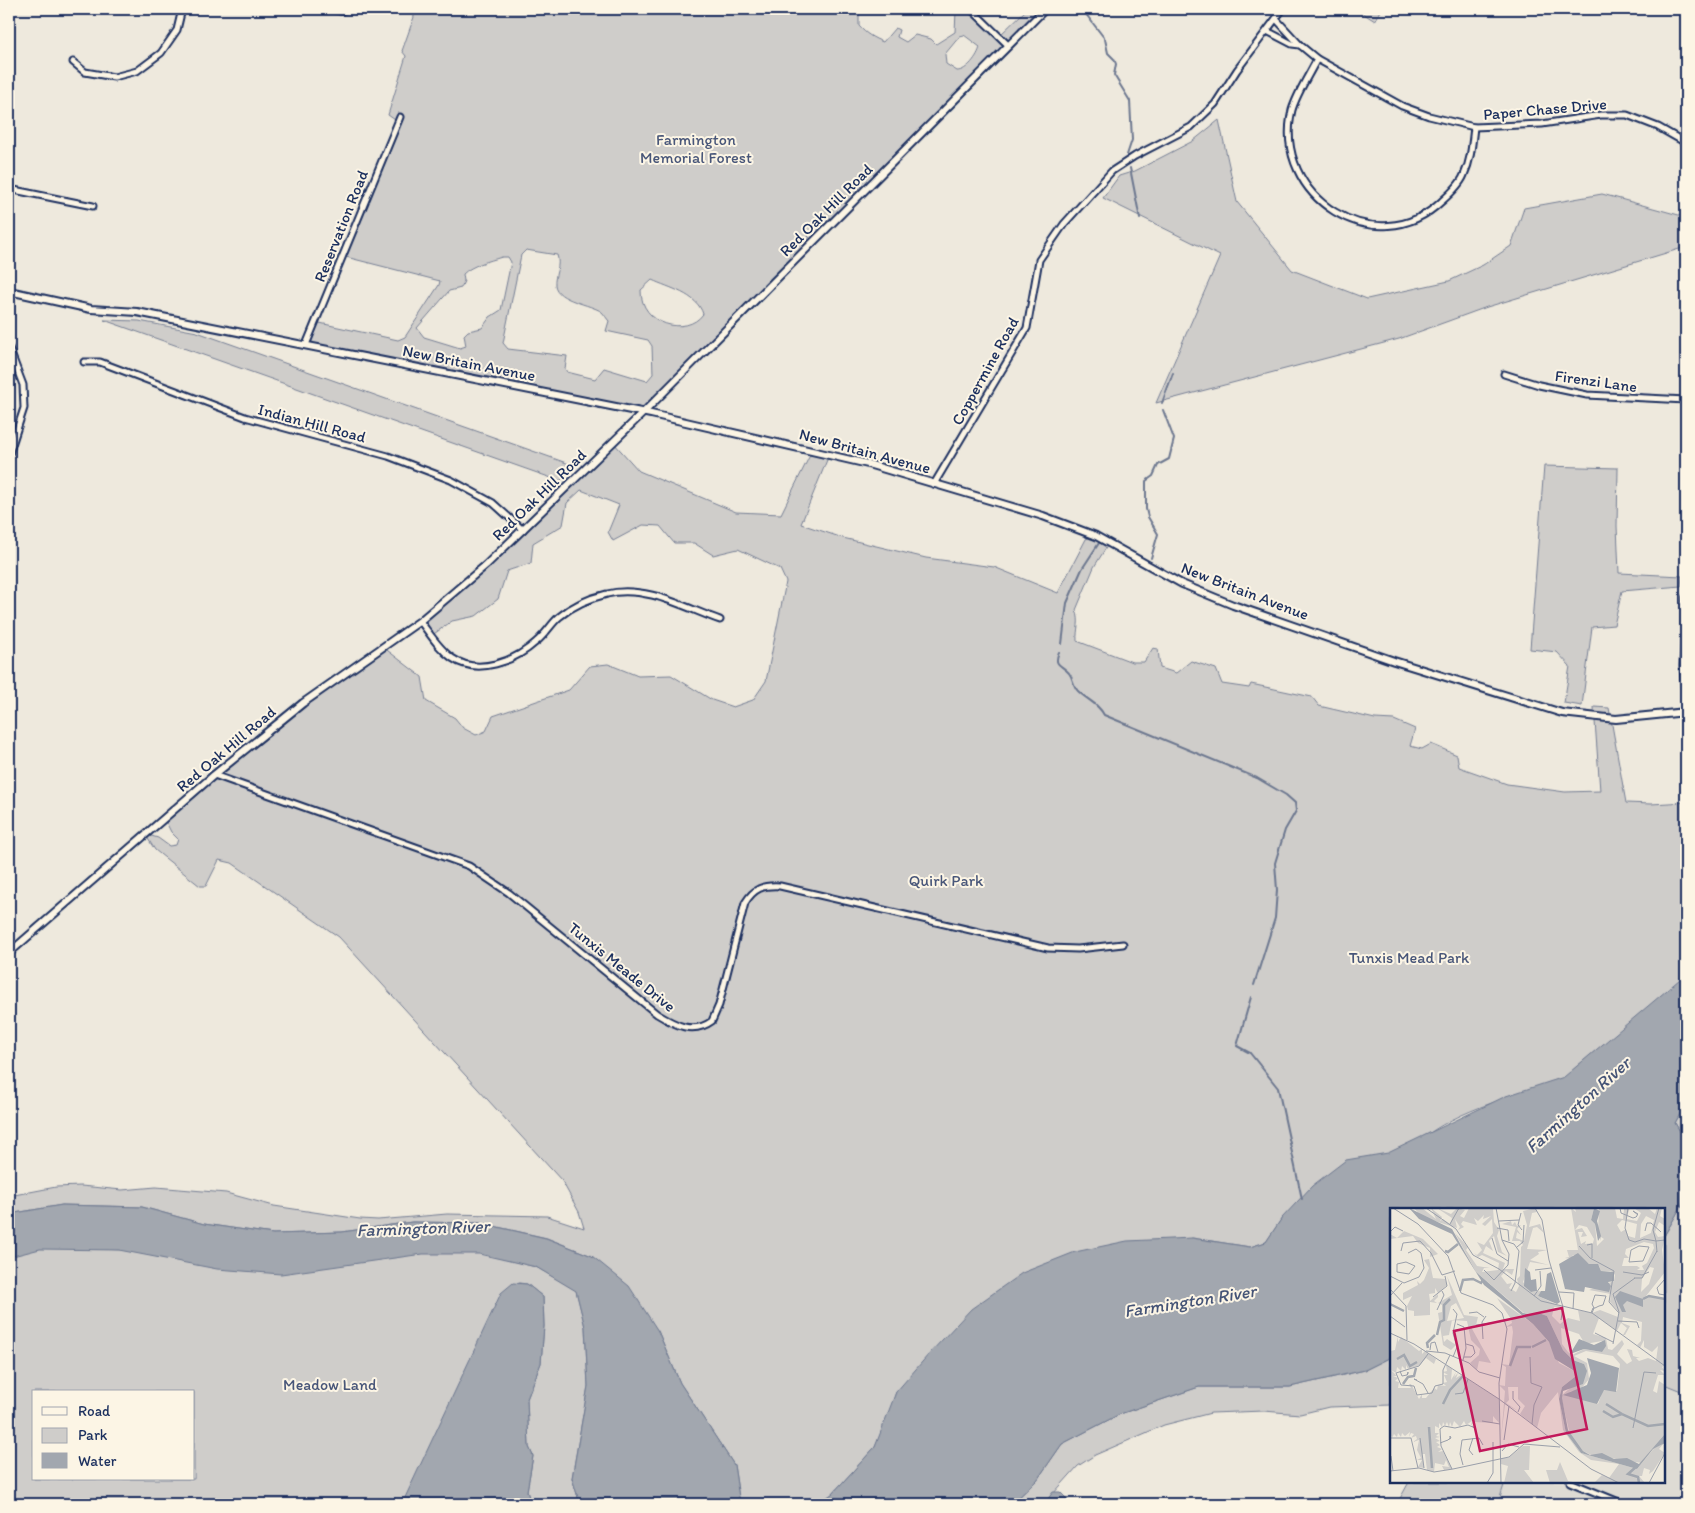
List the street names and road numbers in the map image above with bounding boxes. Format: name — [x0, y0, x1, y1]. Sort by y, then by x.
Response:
street label: Paper Chase Drive — [1482, 94, 1608, 124]
street label: Red Oak Hill Road — [776, 159, 877, 260]
street label: Reservation Road — [310, 167, 372, 285]
street label: Coppermine Road — [947, 313, 1023, 428]
street label: New Britain Avenue — [401, 341, 537, 385]
street label: Firenzi Lane — [1554, 366, 1638, 396]
street label: Indian Hill Road — [256, 399, 368, 447]
street label: New Britain Avenue — [797, 424, 933, 478]
street label: Red Oak Hill Road — [488, 445, 590, 545]
street label: New Britain Avenue — [1179, 558, 1311, 624]
street label: Red Oak Hill Road — [173, 702, 280, 796]
street label: Tunxis Meade Drive — [565, 918, 679, 1016]

